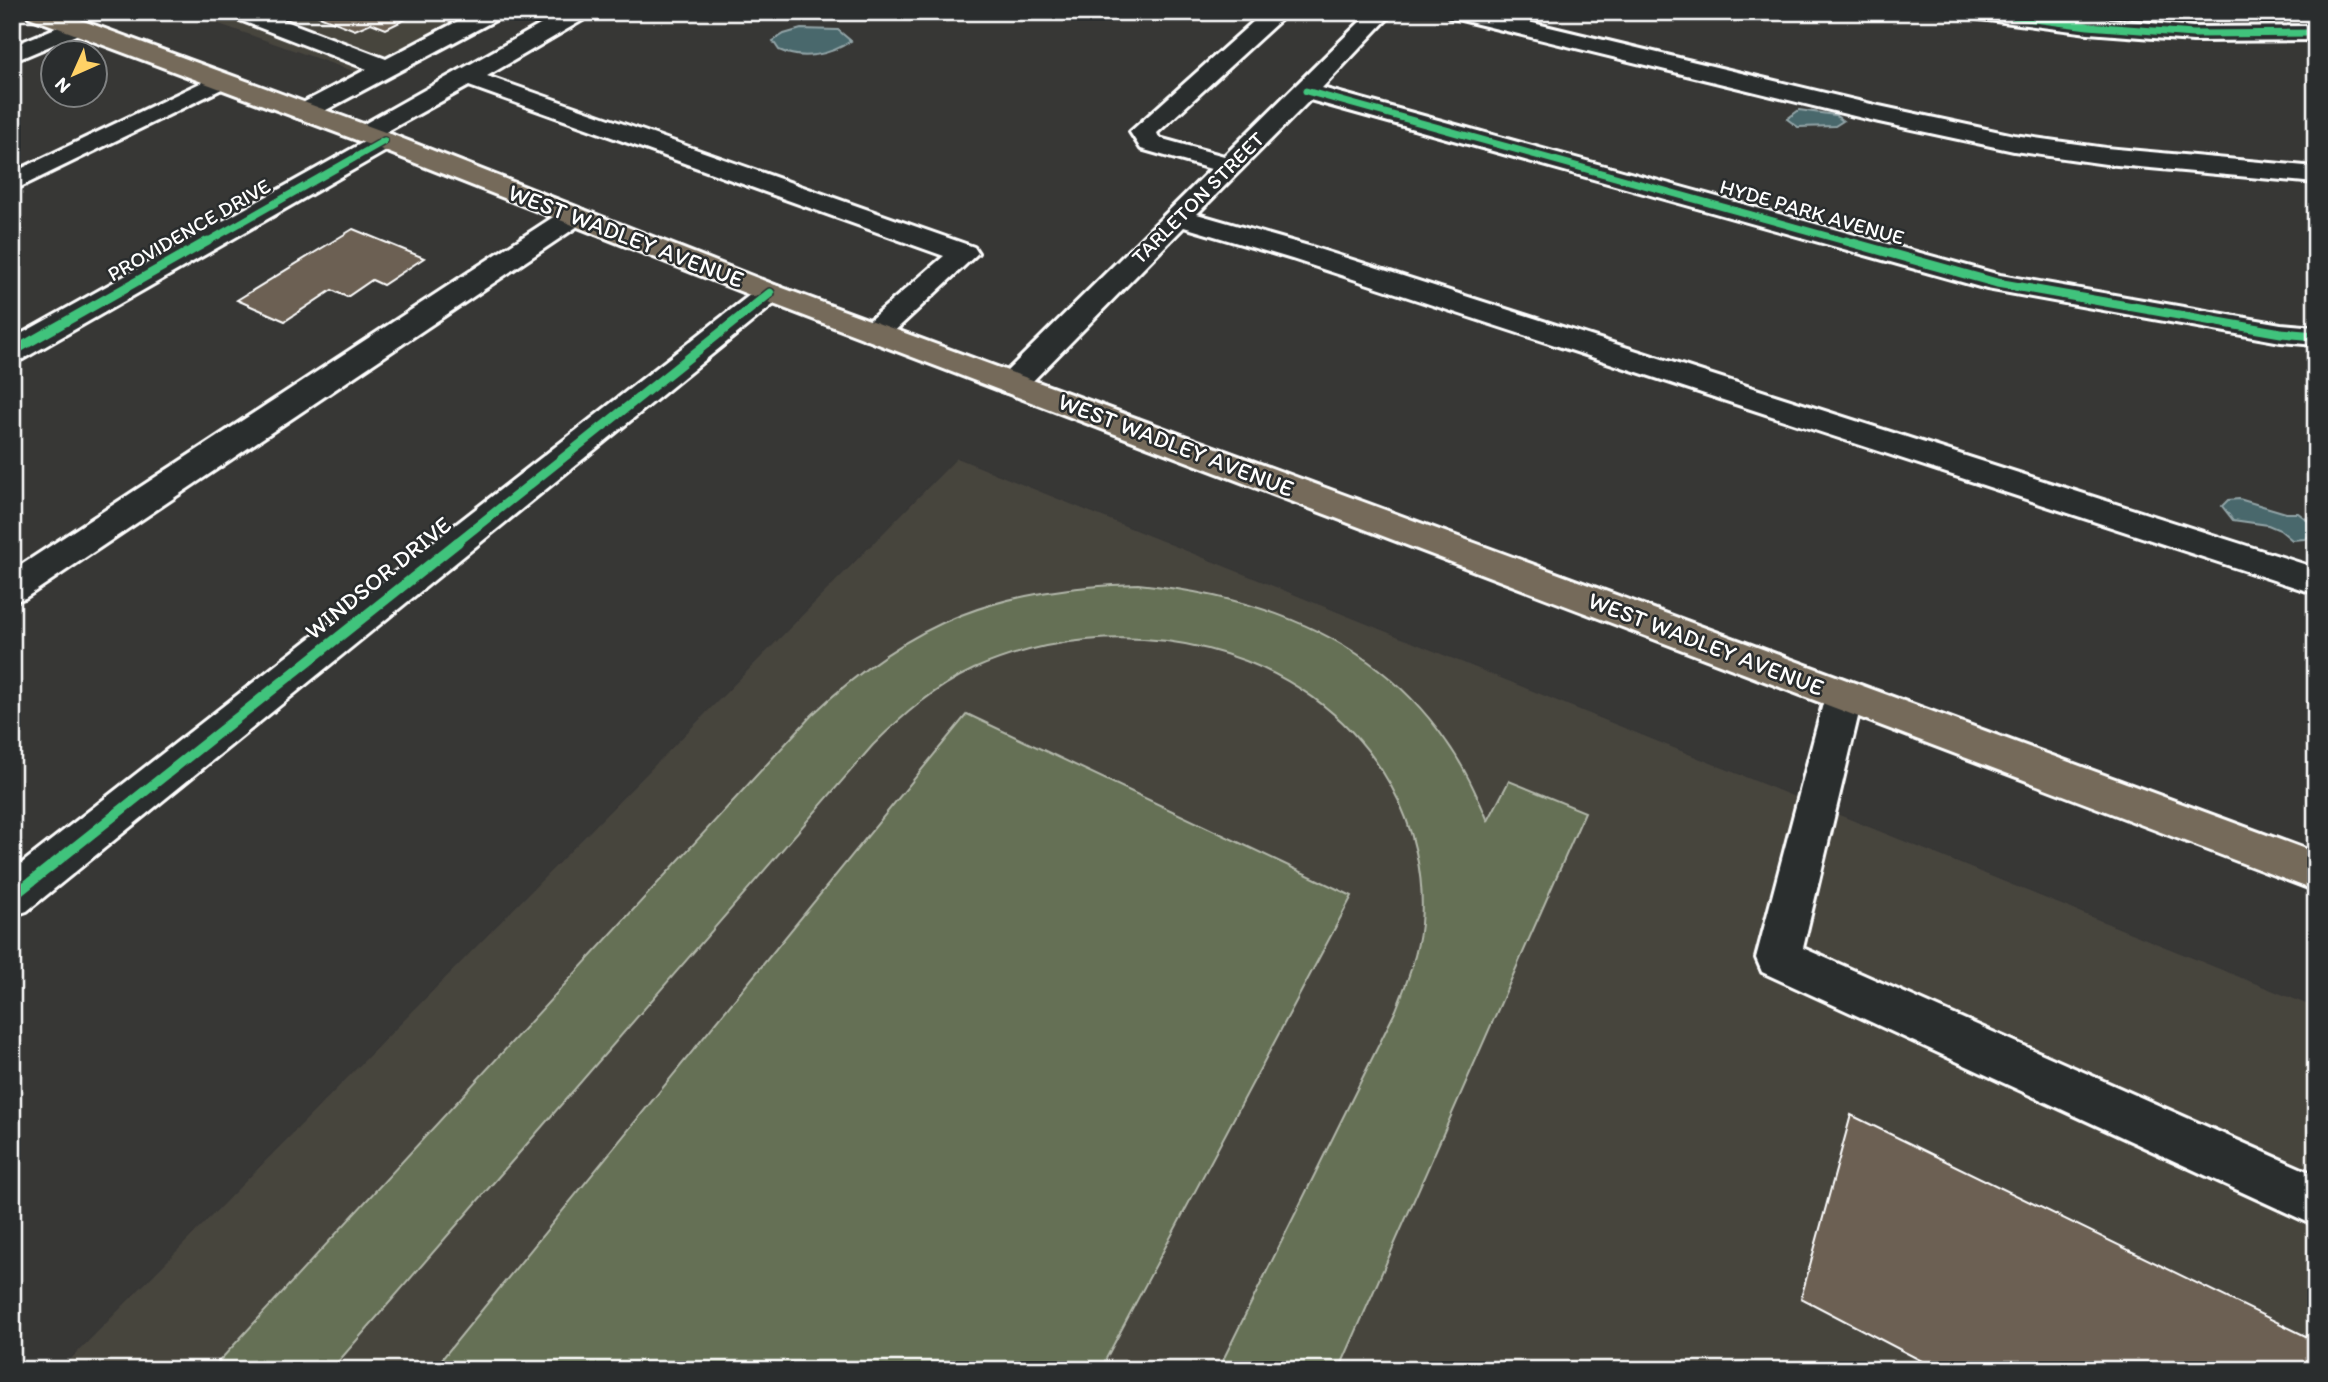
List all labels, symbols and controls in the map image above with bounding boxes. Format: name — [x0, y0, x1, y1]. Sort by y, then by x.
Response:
north arrow — [38, 38, 108, 108]
text: N — [50, 73, 75, 98]
street label: TARLETON STREET — [1126, 126, 1269, 269]
street label: PROVIDENCE DRIVE — [103, 173, 275, 286]
street label: HYDE PARK AVENUE — [1717, 173, 1907, 250]
street label: WEST WADLEY AVENUE — [504, 177, 748, 294]
street label: WEST WADLEY AVENUE — [1054, 386, 1298, 503]
street label: WINDSOR DRIVE — [299, 510, 456, 645]
street label: WEST WADLEY AVENUE — [1584, 585, 1828, 702]

